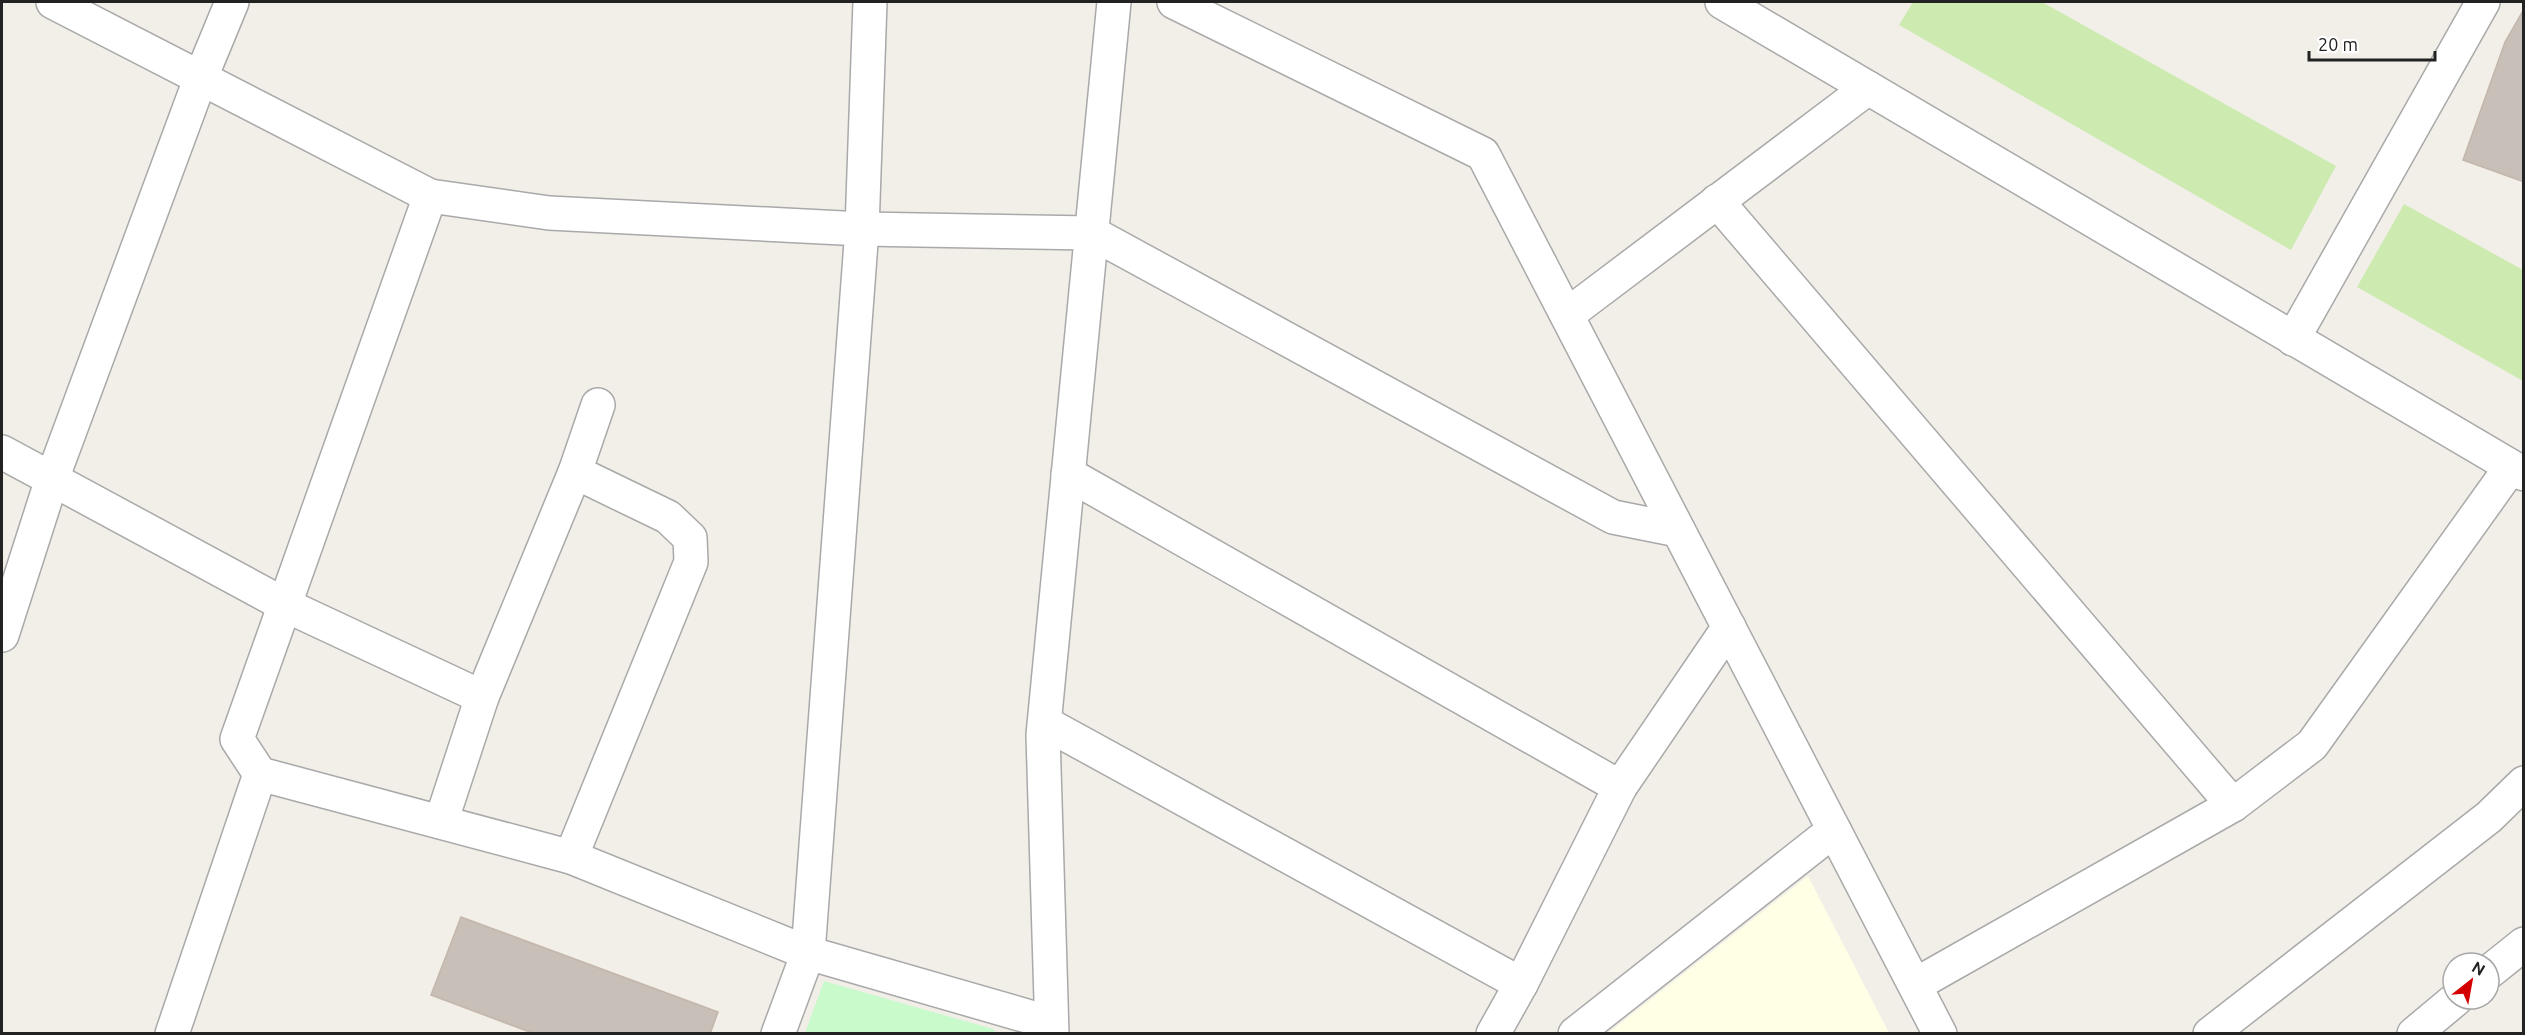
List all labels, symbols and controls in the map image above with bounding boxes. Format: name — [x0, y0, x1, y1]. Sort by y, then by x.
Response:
scale bar — [2309, 24, 2435, 62]
text: 20 m — [2318, 34, 2358, 54]
north arrow — [2441, 951, 2501, 1011]
text: N — [2469, 957, 2488, 979]

